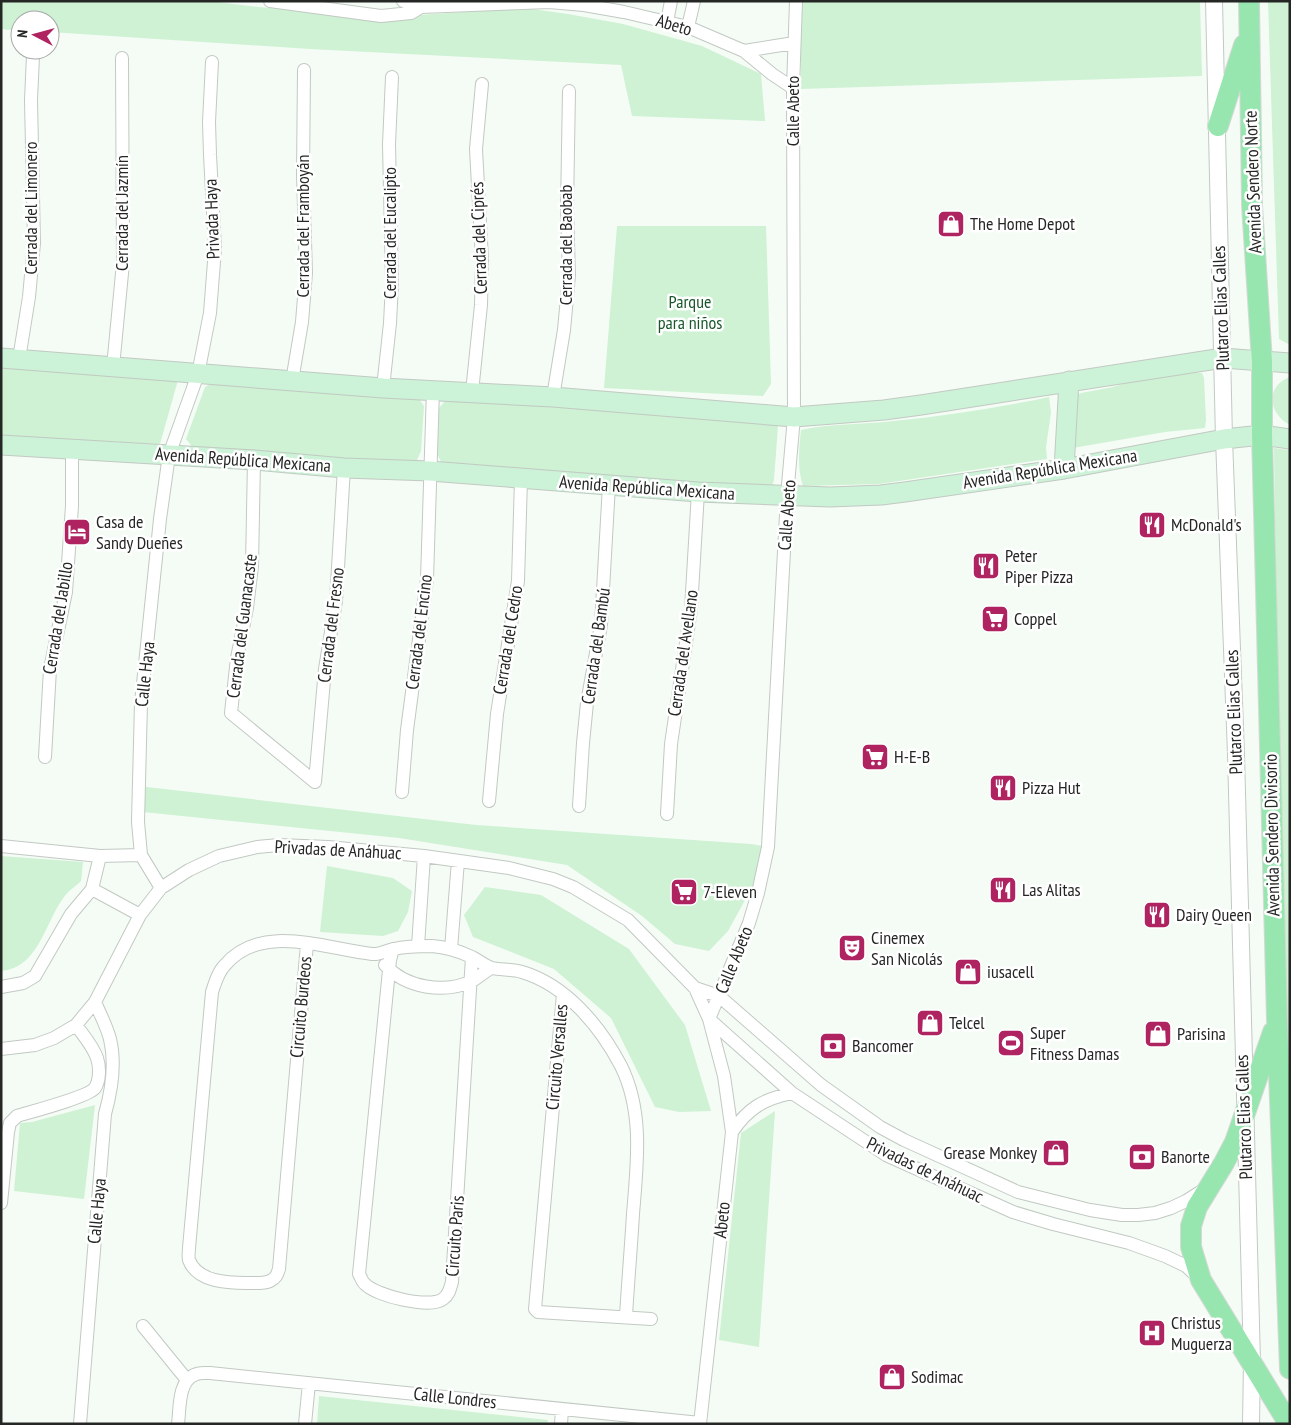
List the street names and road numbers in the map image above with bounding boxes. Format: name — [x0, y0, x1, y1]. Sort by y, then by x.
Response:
street label: Abeto — [654, 8, 695, 41]
street label: Calle Abeto — [781, 75, 804, 146]
street label: Avenida Sendero Norte — [1239, 110, 1266, 254]
street label: Cerrada del Limonero — [19, 141, 42, 275]
street label: Cerrada del Jazmín — [110, 155, 133, 271]
street label: Cerrada del Framboyán — [291, 155, 314, 297]
street label: Cerrada del Eucalipto — [378, 167, 401, 299]
street label: Privada Haya — [199, 178, 224, 260]
street label: Cerrada del Ciprés — [465, 181, 492, 295]
street label: Cerrada del Baobab — [554, 185, 577, 305]
street label: Plutarco Elias Calles — [1207, 245, 1234, 371]
street label: Avenida República Mexicana — [154, 442, 332, 477]
street label: Avenida República Mexicana — [961, 443, 1139, 494]
street label: Avenida República Mexicana — [558, 470, 736, 505]
street label: Calle Abeto — [773, 479, 800, 551]
street label: Cerrada del Guanacaste — [221, 552, 262, 699]
street label: Cerrada del Jabillo — [37, 560, 78, 676]
street label: Cerrada del Fresno — [312, 566, 349, 684]
street label: Cerrada del Encino — [400, 573, 437, 691]
street label: Cerrada del Cedro — [488, 584, 527, 696]
street label: Cerrada del Bambú — [576, 586, 615, 706]
street label: Cerrada del Avellano — [662, 588, 703, 718]
street label: Calle Haya — [130, 640, 159, 708]
street label: Plutarco Elias Calles — [1220, 649, 1247, 775]
street label: Avenida Sendero Divisorio — [1259, 753, 1284, 916]
street label: Privadas de Anáhuac — [274, 835, 403, 864]
street label: Calle Abeto — [710, 923, 758, 997]
street label: Circuito Burdeos — [285, 955, 316, 1059]
street label: Circuito Versalles — [540, 1003, 573, 1111]
street label: Plutarco Elias Calles — [1230, 1054, 1257, 1180]
street label: Privadas de Anáhuac — [863, 1131, 988, 1208]
street label: Calle Haya — [82, 1177, 111, 1245]
street label: Circuito Paris — [440, 1195, 469, 1277]
street label: Abeto — [708, 1200, 735, 1239]
street label: Calle Londres — [412, 1382, 498, 1413]

